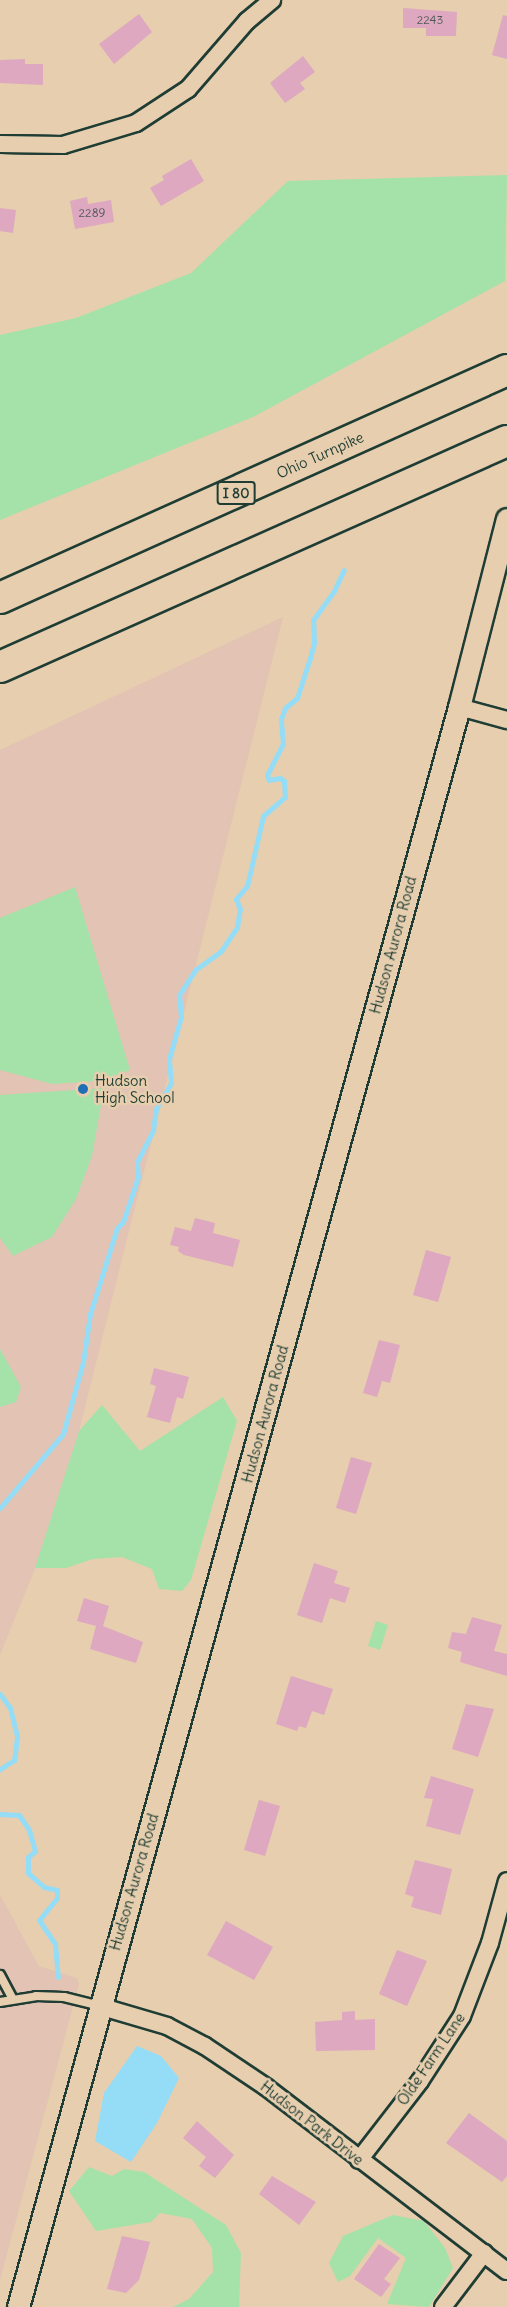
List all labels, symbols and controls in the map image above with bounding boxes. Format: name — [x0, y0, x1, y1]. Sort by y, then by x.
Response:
house number: 2243 — [417, 13, 443, 27]
house number: 2289 — [79, 206, 105, 220]
street label: Ohio Turnpike — [274, 428, 366, 482]
road number: I 80 — [216, 482, 256, 504]
street label: Hudson Aurora Road — [366, 874, 420, 1016]
place label: Hudson High School — [95, 1071, 175, 1106]
marker: Hudson High School — [76, 1082, 90, 1096]
street label: Hudson Aurora Road — [238, 1343, 292, 1485]
street label: Hudson Aurora Road — [106, 1811, 162, 1953]
street label: Olde Farm Lane — [393, 2009, 469, 2109]
street label: Hudson Park Drive — [257, 2077, 367, 2169]

